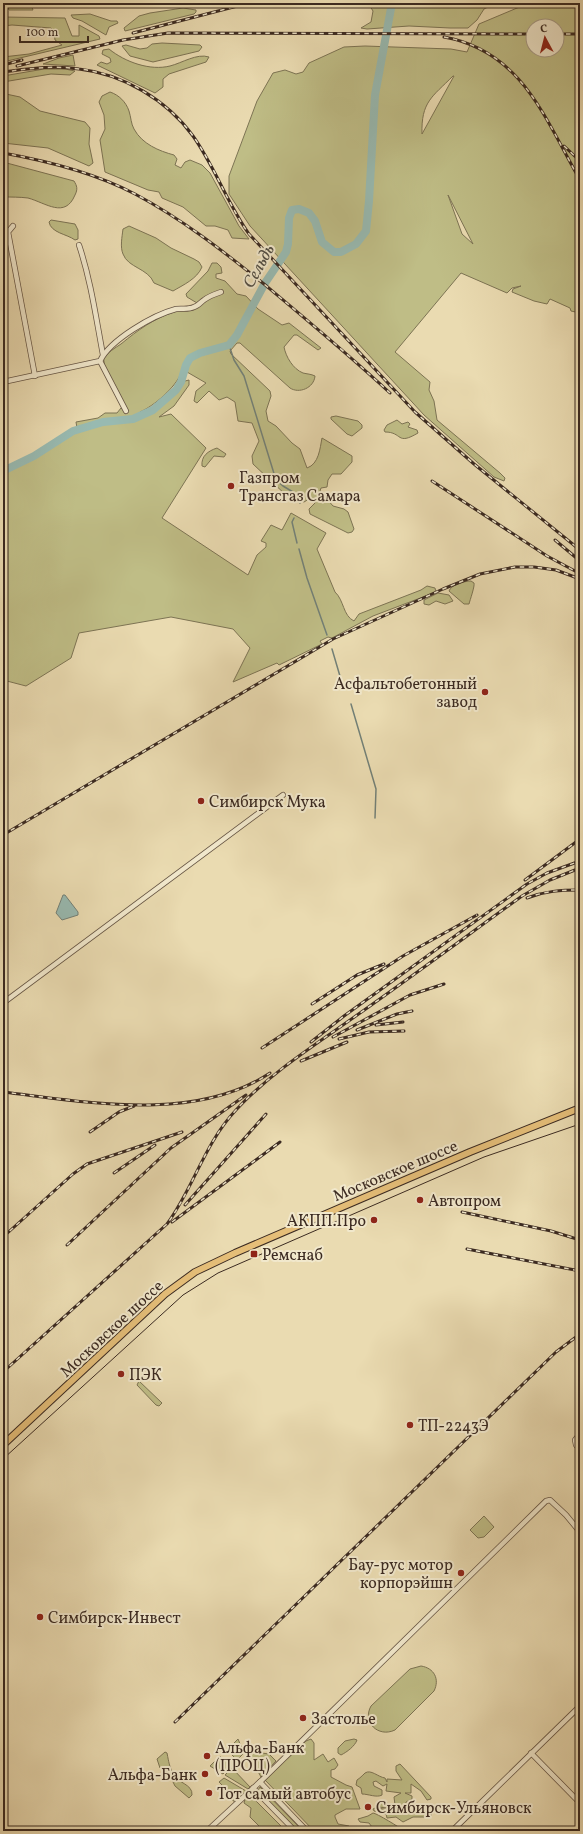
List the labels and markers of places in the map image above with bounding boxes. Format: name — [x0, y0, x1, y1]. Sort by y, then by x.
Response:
place label: Газпром Трансгаз Самара — [239, 468, 361, 508]
marker: Газпром Трансгаз Самара — [226, 481, 236, 491]
place label: Асфальтобетонный завод — [334, 674, 477, 714]
marker: Асфальтобетонный завод — [480, 687, 490, 697]
place label: Симбирск Мука — [209, 792, 326, 814]
marker: Симбирск Мука — [196, 796, 206, 806]
place label: Автопром — [428, 1191, 501, 1213]
marker: Автопром — [415, 1195, 425, 1205]
place label: АКПП.Про — [287, 1211, 366, 1233]
marker: АКПП.Про — [369, 1215, 379, 1225]
place label: Ремснаб — [262, 1245, 323, 1267]
marker: Ремснаб — [249, 1249, 259, 1259]
place label: ПЭК — [129, 1365, 162, 1387]
marker: ПЭК — [116, 1369, 126, 1379]
place label: ТП-2243Э — [418, 1416, 489, 1438]
marker: ТП-2243Э — [405, 1420, 415, 1430]
place label: Бау-рус мотор корпорэйшн — [348, 1555, 453, 1595]
marker: Бау-рус мотор корпорэйшн — [456, 1568, 466, 1578]
place label: Симбирск-Инвест — [48, 1608, 181, 1630]
marker: Симбирск-Инвест — [35, 1612, 45, 1622]
place label: Застолье — [311, 1709, 376, 1731]
marker: Застолье — [298, 1713, 308, 1723]
place label: Альфа-Банк (ПРОЦ) — [215, 1738, 305, 1778]
marker: Альфа-Банк (ПРОЦ) — [202, 1751, 212, 1761]
place label: Альфа-Банк — [108, 1765, 197, 1787]
marker: Альфа-Банк — [200, 1769, 210, 1779]
place label: Тот самый автобус — [217, 1784, 351, 1806]
marker: Тот самый автобус — [204, 1788, 214, 1798]
place label: Симбирск-Ульяновск — [376, 1798, 532, 1820]
marker: Симбирск-Ульяновск — [363, 1802, 373, 1812]

